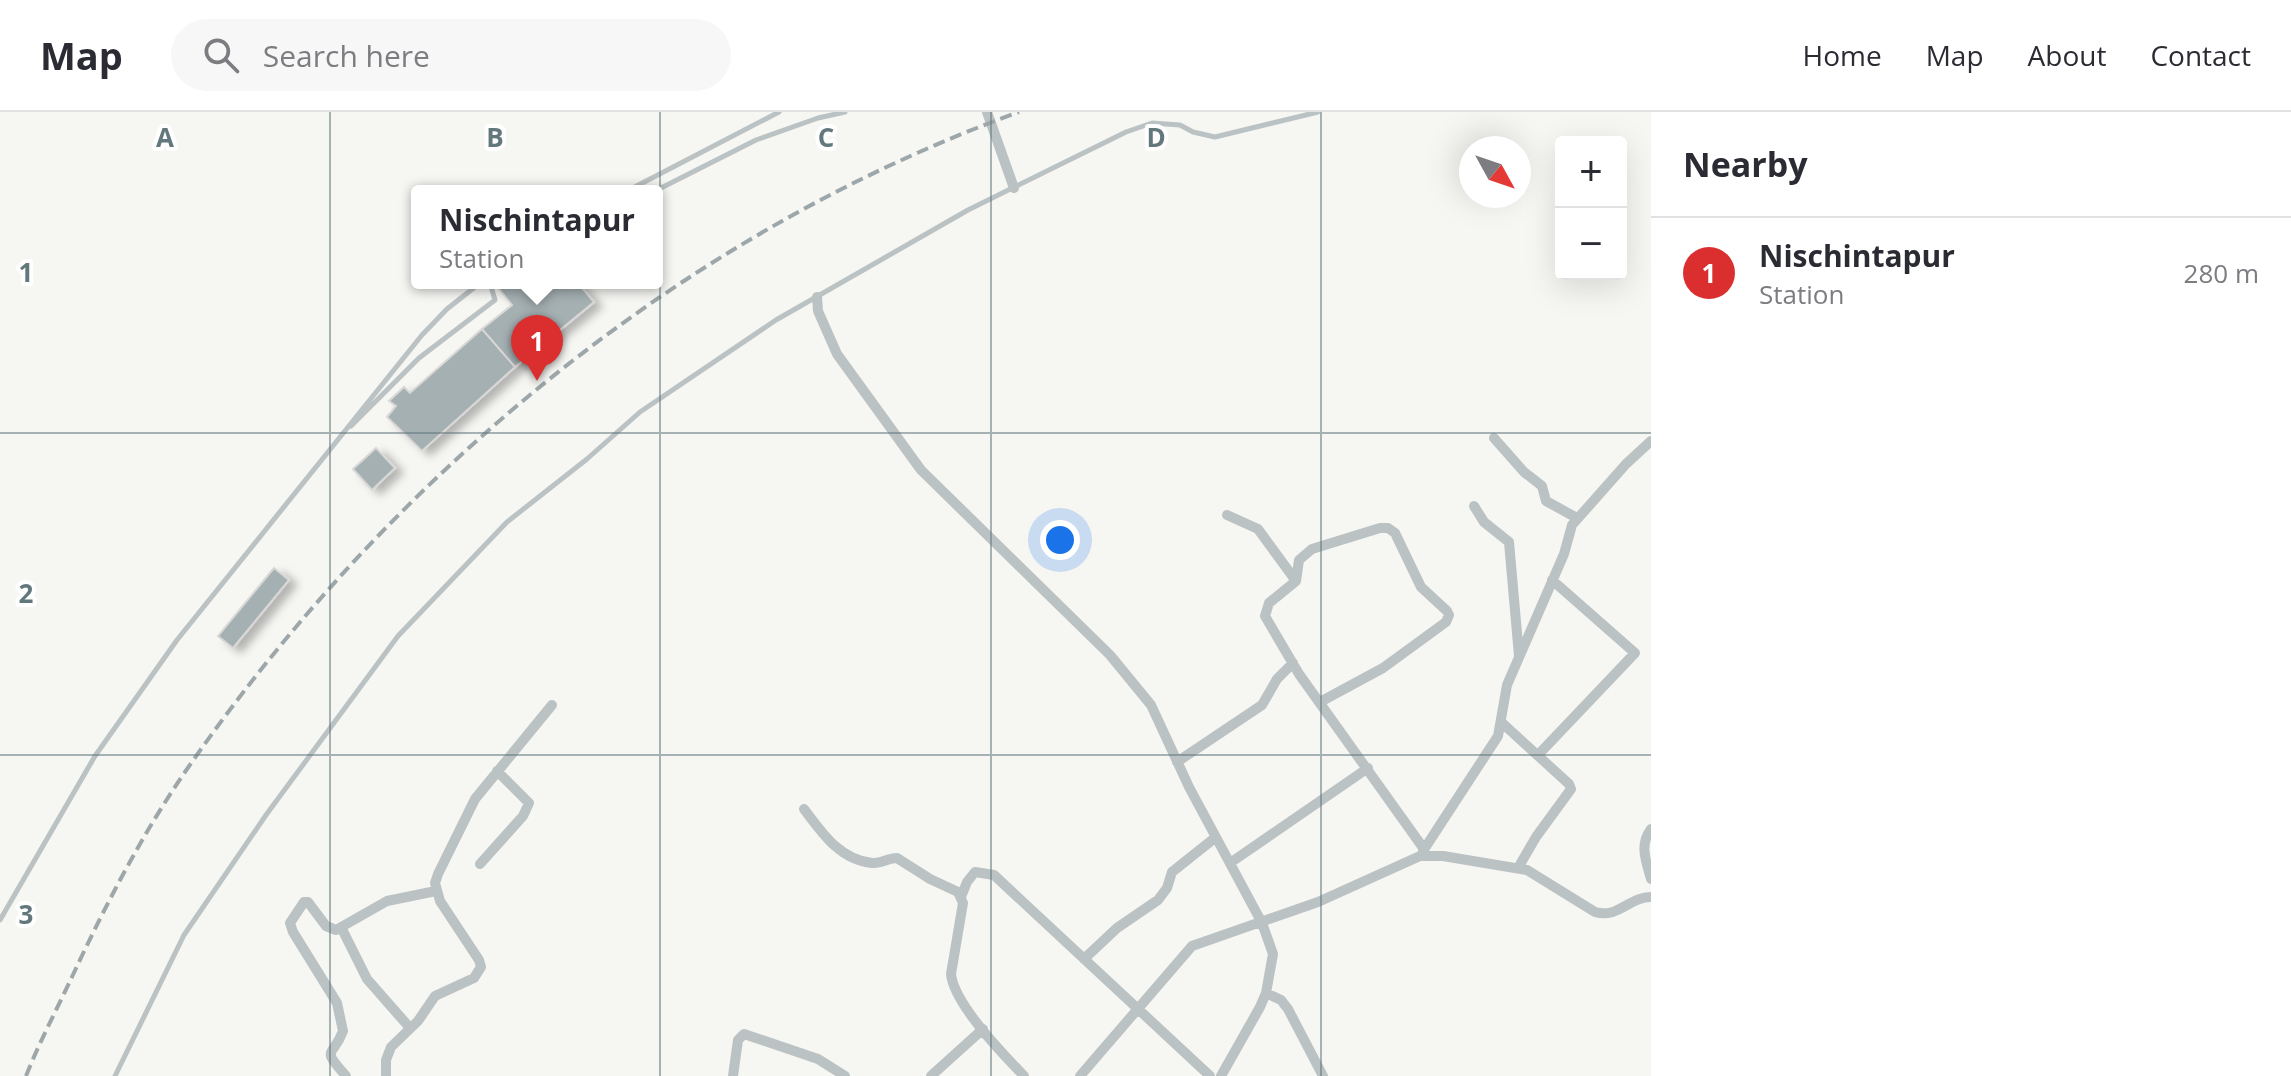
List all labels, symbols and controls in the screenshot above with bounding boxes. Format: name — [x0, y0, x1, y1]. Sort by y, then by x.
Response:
search box — [171, 19, 731, 91]
text: Map — [40, 29, 123, 81]
icon: search — [199, 33, 243, 77]
text: Search here — [263, 35, 430, 76]
text: Home — [1803, 36, 1882, 74]
text: Map — [1926, 36, 1984, 74]
text: About — [2028, 36, 2106, 74]
text: Contact — [2150, 36, 2251, 74]
text: A — [156, 119, 174, 155]
text: B — [486, 119, 504, 155]
text: C — [818, 119, 834, 155]
text: D — [1146, 119, 1166, 155]
north arrow — [1459, 136, 1531, 208]
map controls — [1555, 136, 1627, 280]
button: + — [1555, 136, 1627, 208]
text: Nearby — [1683, 141, 1808, 187]
popup — [411, 185, 663, 289]
text: Nischintapur — [439, 199, 635, 240]
button: − — [1555, 208, 1627, 280]
text: Nischintapur — [1759, 235, 1955, 276]
text: Station — [439, 240, 524, 276]
text: 1 — [19, 254, 33, 290]
text: 1 — [1702, 255, 1716, 291]
text: 280 m — [2184, 255, 2259, 291]
text: Station — [1759, 276, 1844, 312]
pin: 1 — [511, 315, 563, 381]
your location — [1040, 520, 1080, 560]
text: 2 — [19, 575, 34, 611]
text: 3 — [19, 896, 33, 932]

